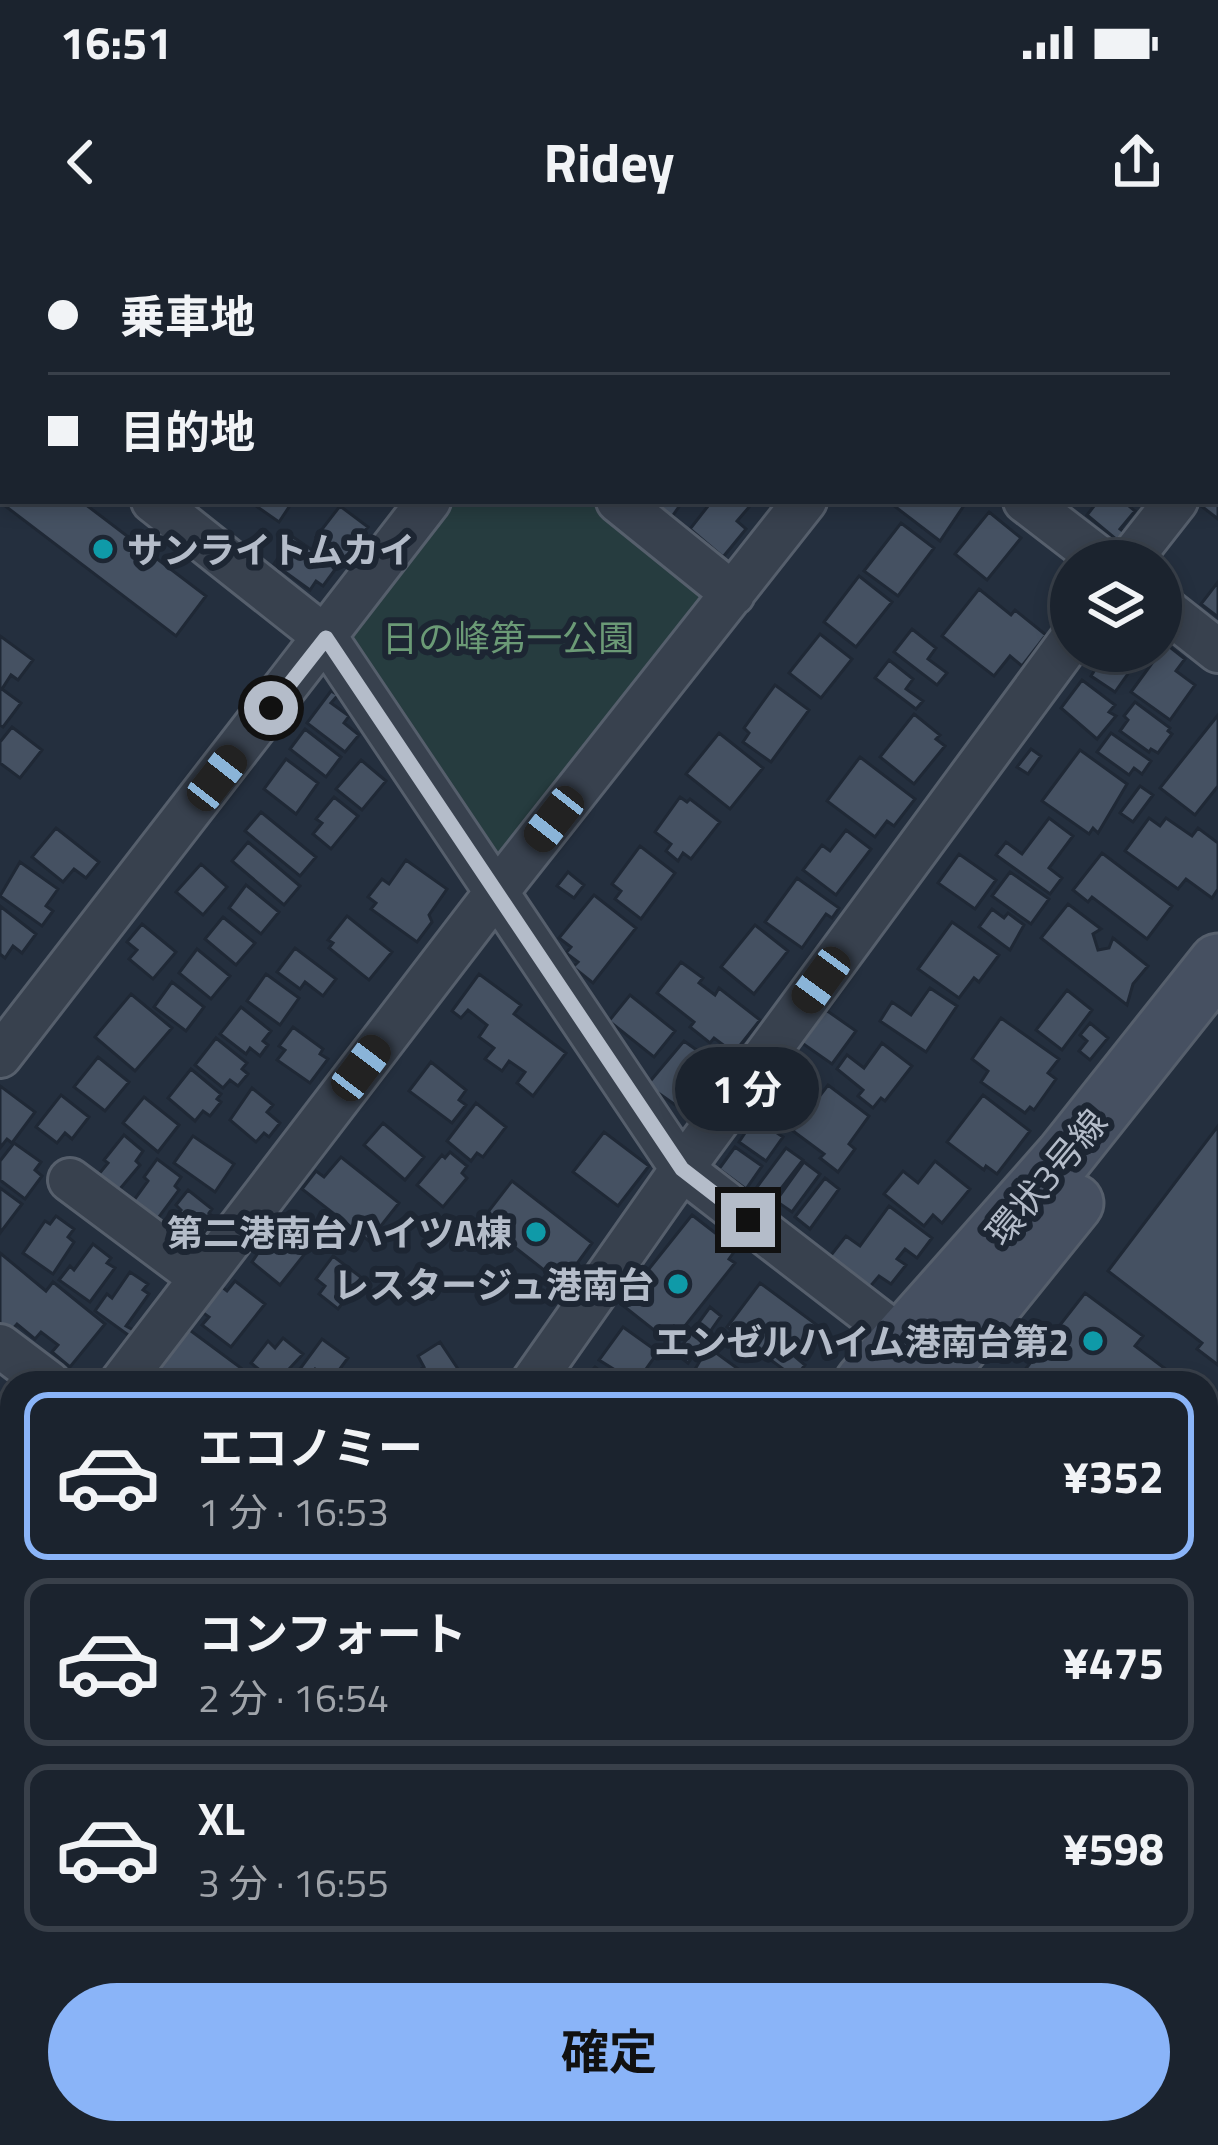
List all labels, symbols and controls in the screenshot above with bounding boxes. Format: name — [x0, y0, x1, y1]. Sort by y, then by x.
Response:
text: 16:51 — [60, 8, 172, 76]
text: Ridey — [543, 121, 675, 203]
icon: back — [48, 129, 114, 195]
icon: share — [1104, 129, 1170, 195]
text: 乗車地 — [120, 282, 255, 350]
text: 目的地 — [120, 397, 255, 465]
place label: サンライトムカイ — [127, 522, 415, 577]
marker: サンライトムカイ — [90, 536, 116, 562]
map controls — [1050, 540, 1182, 672]
button: layers — [1050, 540, 1182, 672]
park label: 日の峰第一公園 — [382, 610, 634, 665]
route start — [244, 681, 298, 735]
car — [181, 739, 253, 817]
car — [518, 780, 590, 858]
car — [785, 940, 857, 1020]
car — [325, 1028, 397, 1108]
callout: 1 分 — [676, 1046, 820, 1130]
text: 1 分 — [712, 1059, 782, 1118]
street label: 環状3号線 — [972, 1096, 1120, 1258]
route end — [721, 1193, 775, 1247]
place label: 第二港南台ハイツA棟 — [167, 1205, 512, 1260]
marker: 第二港南台ハイツA棟 — [523, 1219, 549, 1245]
place label: レスタージュ港南台 — [333, 1257, 654, 1312]
marker: レスタージュ港南台 — [665, 1271, 691, 1297]
place label: エンゼルハイム港南台第2 — [654, 1314, 1069, 1369]
marker: エンゼルハイム港南台第2 — [1080, 1328, 1106, 1354]
text: エコノミー — [198, 1413, 423, 1481]
icon: car — [54, 1422, 162, 1530]
text: ¥352 — [1063, 1442, 1164, 1510]
text: 1 分 · 16:53 — [198, 1482, 389, 1541]
text: コンフォート — [198, 1599, 467, 1667]
icon: car — [54, 1608, 162, 1716]
text: ¥475 — [1063, 1628, 1164, 1696]
text: 2 分 · 16:54 — [198, 1668, 389, 1727]
text: XL — [198, 1784, 245, 1852]
icon: car — [54, 1794, 162, 1902]
text: ¥598 — [1063, 1814, 1164, 1882]
text: 3 分 · 16:55 — [198, 1853, 389, 1912]
button: 確定 — [48, 1983, 1170, 2121]

